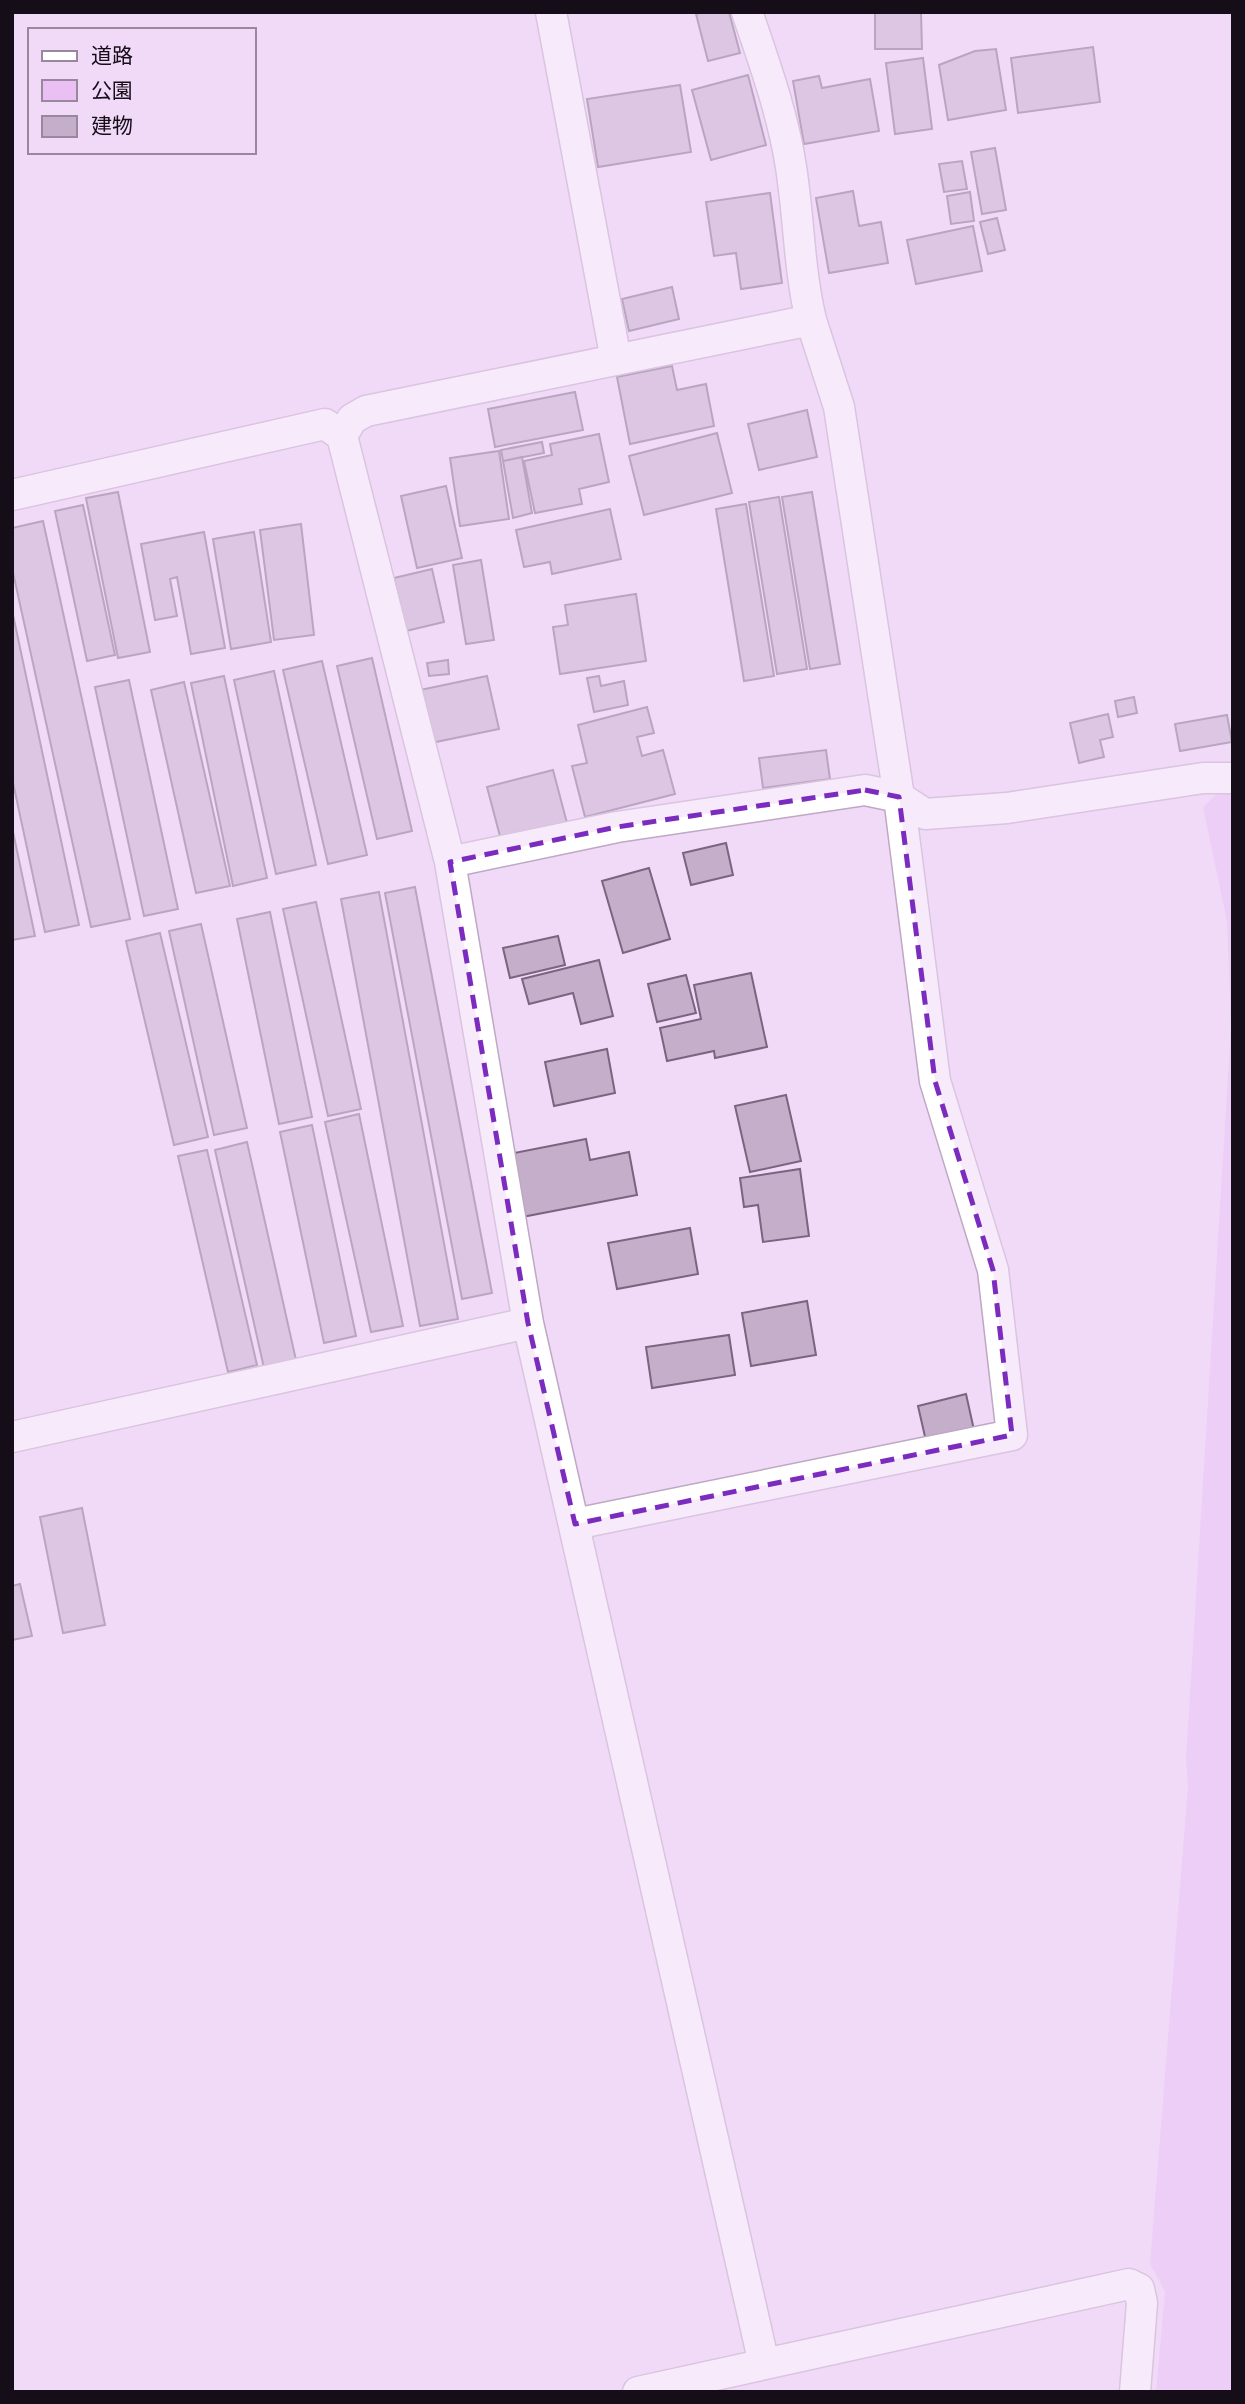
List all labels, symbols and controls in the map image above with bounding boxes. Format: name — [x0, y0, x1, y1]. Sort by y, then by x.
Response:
legend — [28, 28, 256, 154]
text: 道路 — [91, 41, 133, 69]
text: 公園 — [91, 76, 133, 104]
text: 建物 — [91, 111, 133, 139]

